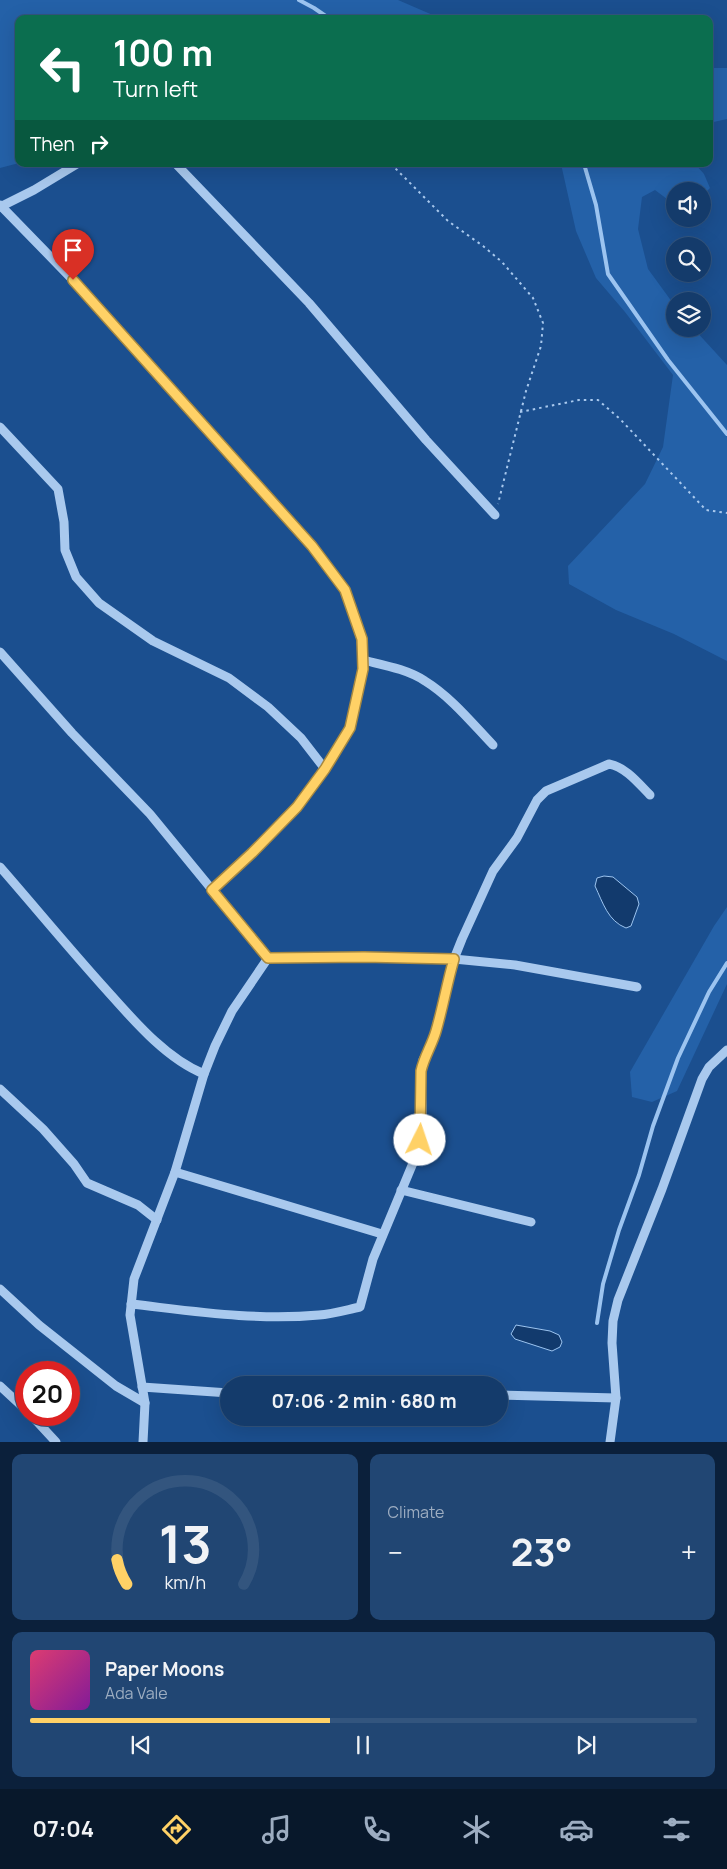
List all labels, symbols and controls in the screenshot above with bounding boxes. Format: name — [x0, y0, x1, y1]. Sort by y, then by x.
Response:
text: 100 m — [113, 29, 213, 77]
icon: left — [30, 35, 95, 100]
text: Turn left — [113, 74, 198, 104]
icon: right — [85, 130, 113, 158]
text: Then — [30, 131, 75, 157]
map controls — [666, 182, 711, 337]
button: sound — [666, 182, 711, 227]
pin — [52, 229, 94, 280]
icon: arrive — [59, 236, 87, 264]
button: search — [666, 237, 711, 282]
button: layers — [666, 292, 711, 337]
position arrow — [393, 1113, 445, 1165]
speed limit sign: 20 — [15, 1361, 80, 1426]
text: 07:06 · 2 min · 680 m — [271, 1388, 457, 1414]
text: Climate — [388, 1501, 444, 1523]
text: 13 — [158, 1508, 211, 1579]
text: 23° — [511, 1525, 573, 1577]
text: − — [388, 1533, 403, 1571]
text: + — [681, 1533, 697, 1571]
text: km/h — [164, 1570, 206, 1594]
text: Paper Moons — [105, 1656, 224, 1682]
text: Ada Vale — [105, 1682, 168, 1704]
icon: previous — [127, 1731, 155, 1759]
icon: pause — [349, 1731, 377, 1759]
icon: next — [572, 1731, 600, 1759]
icon: directions — [159, 1812, 194, 1847]
icon: music — [259, 1812, 294, 1847]
icon: phone — [359, 1812, 394, 1847]
icon: climate — [459, 1812, 494, 1847]
icon: car — [559, 1812, 594, 1847]
icon: filters — [659, 1812, 694, 1847]
text: 07:04 — [33, 1814, 94, 1844]

